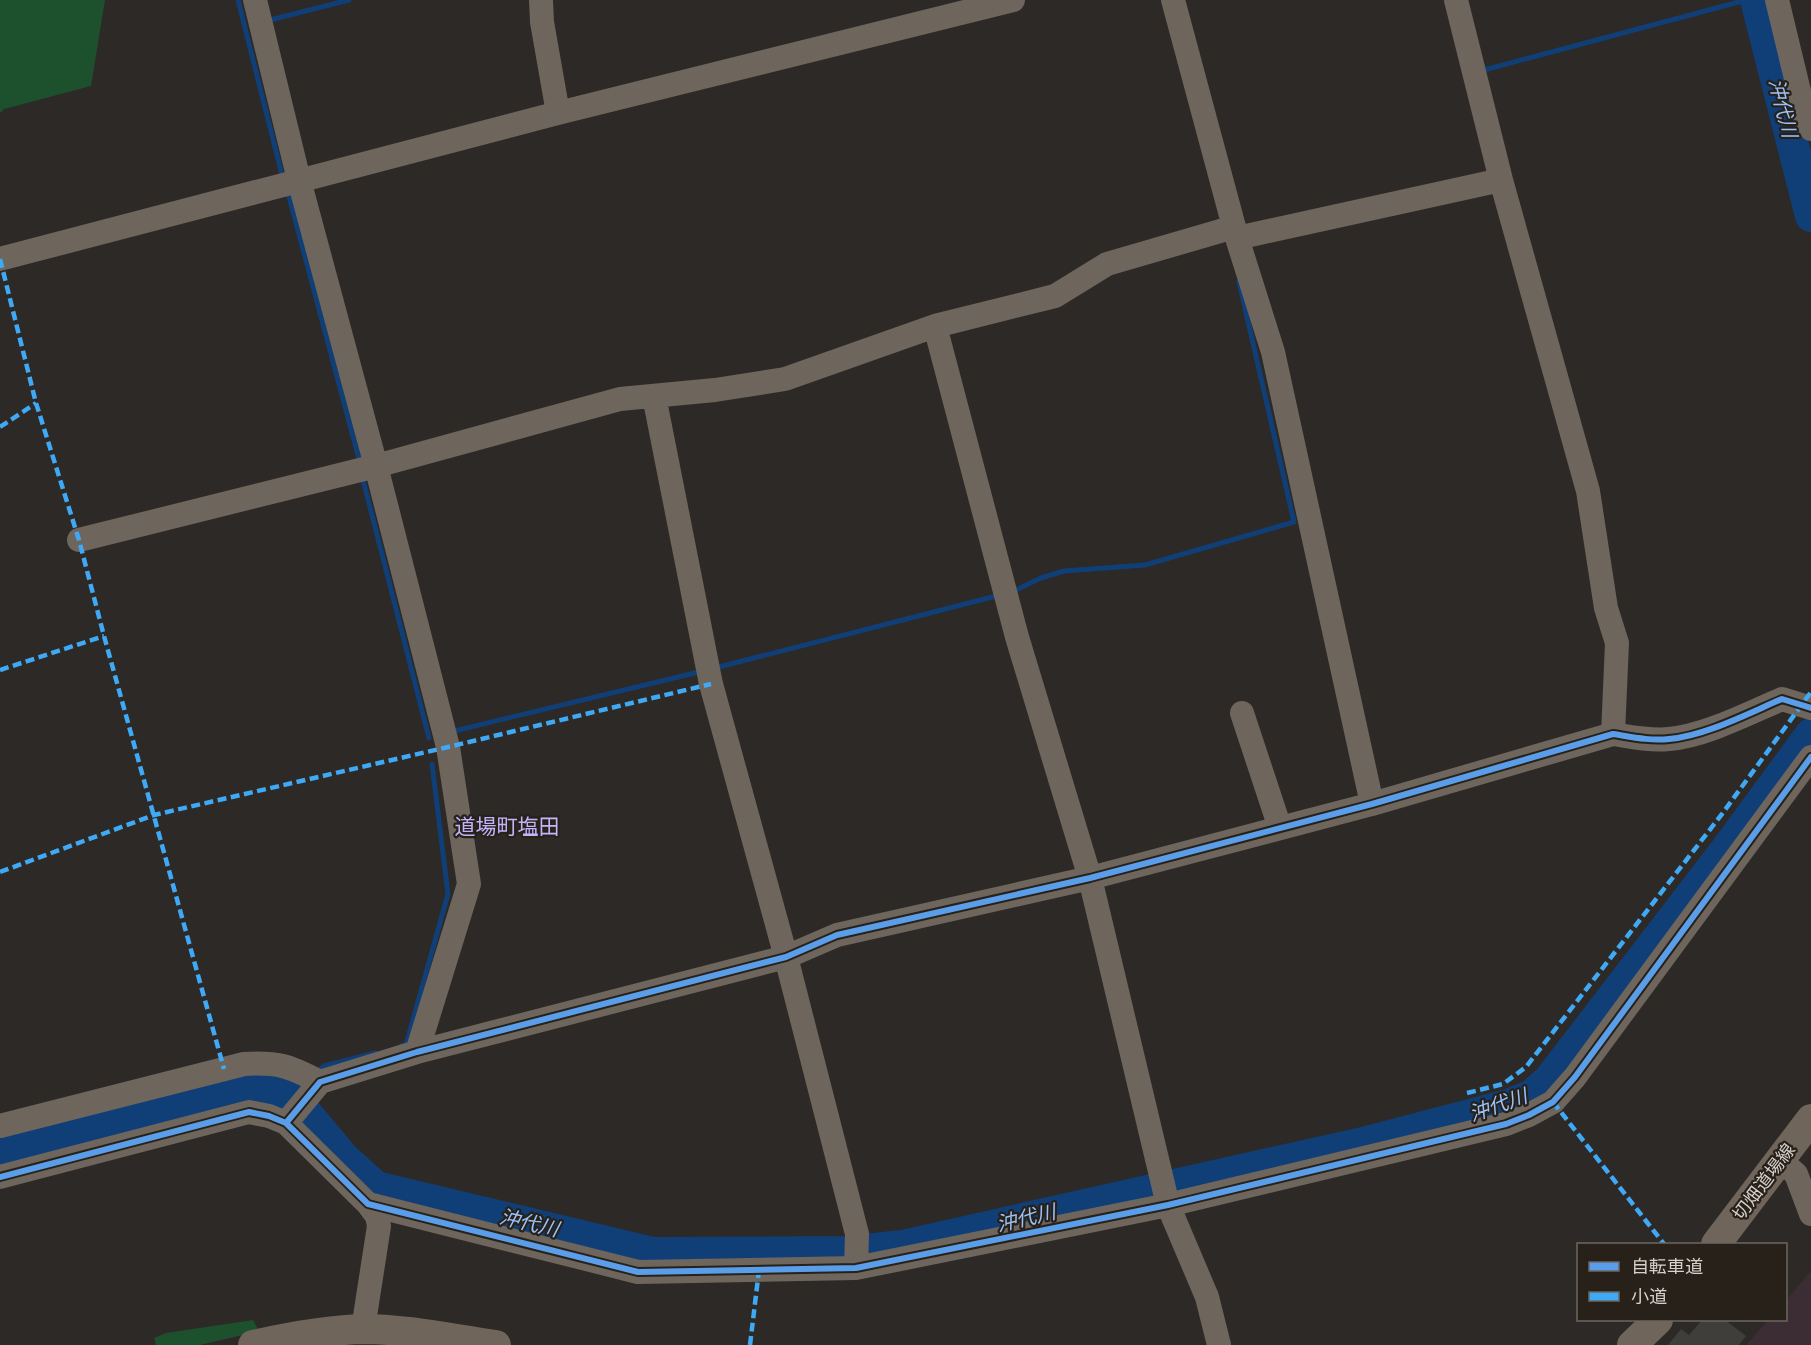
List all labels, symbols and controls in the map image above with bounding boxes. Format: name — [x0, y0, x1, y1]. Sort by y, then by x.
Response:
water label: 沖代川 — [1762, 76, 1804, 142]
district label: 道場町塩田 — [455, 812, 560, 841]
water label: 沖代川 — [1465, 1081, 1533, 1128]
street label: 切畑道場線 — [1727, 1138, 1801, 1225]
water label: 沖代川 — [994, 1197, 1060, 1238]
water label: 沖代川 — [497, 1203, 563, 1244]
legend — [1577, 1243, 1787, 1321]
text: 自転車道 — [1631, 1254, 1703, 1279]
text: 小道 — [1631, 1284, 1667, 1309]

